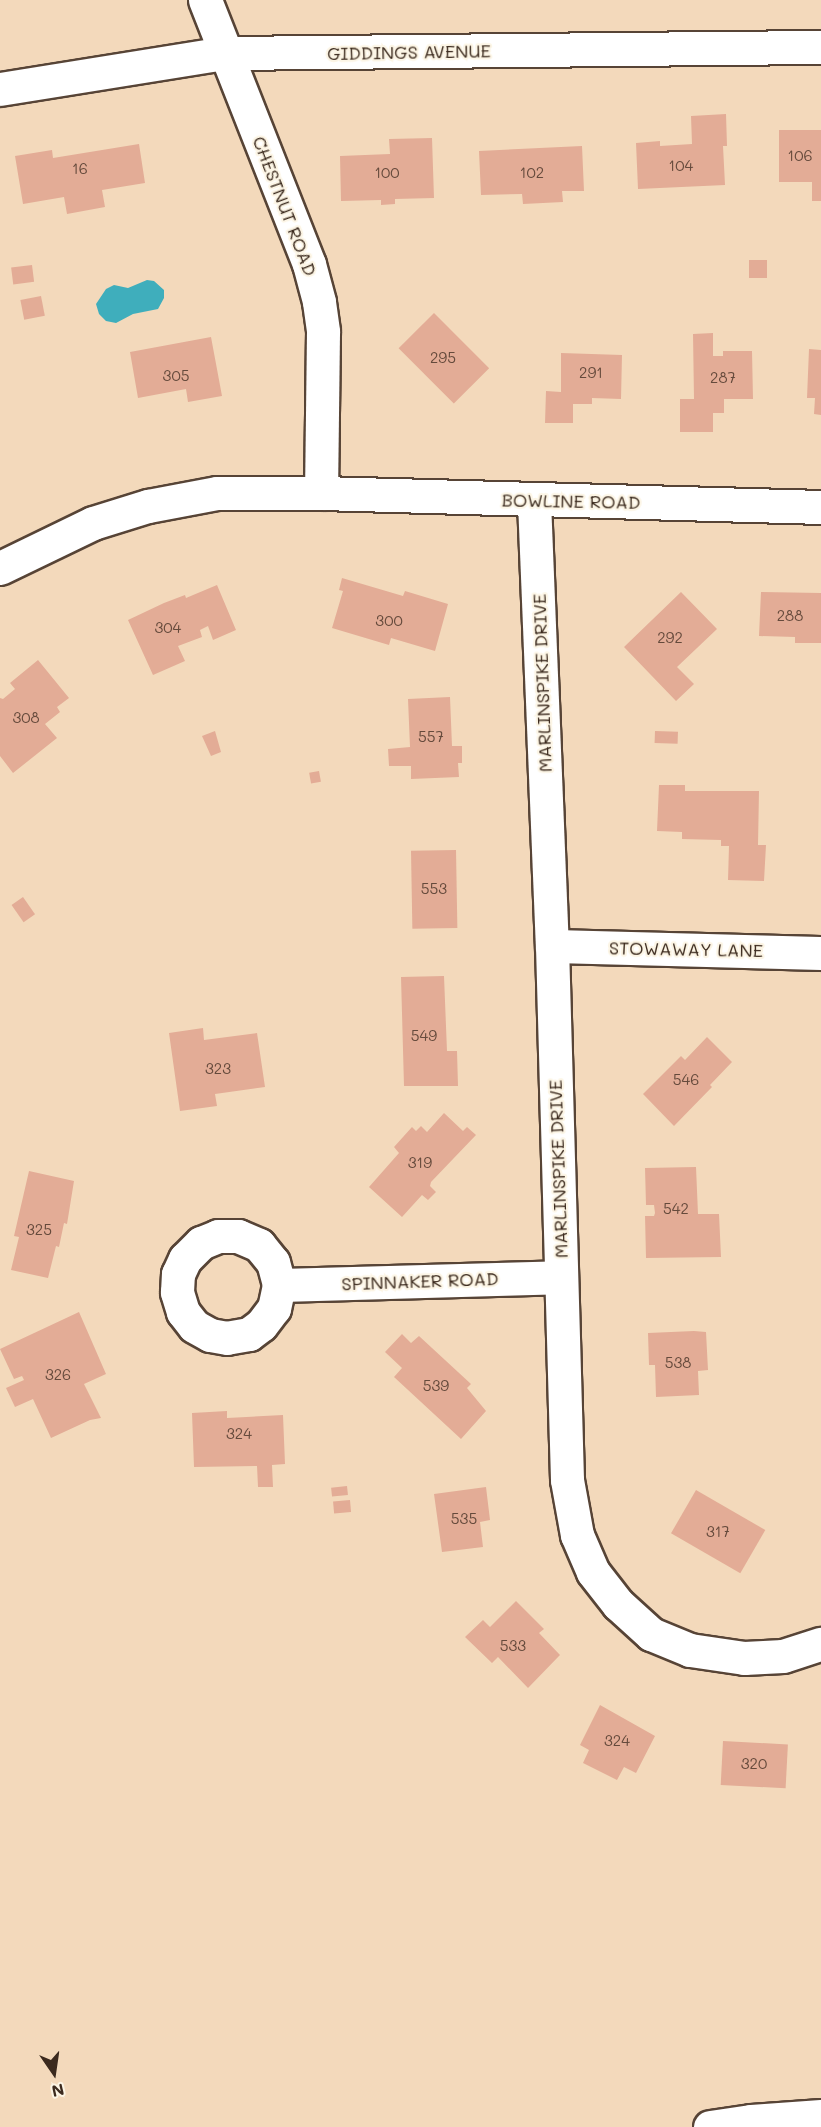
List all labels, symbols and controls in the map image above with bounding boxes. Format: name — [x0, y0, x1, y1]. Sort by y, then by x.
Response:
street label: GIDDINGS AVENUE — [327, 40, 491, 64]
street label: CHESTNUT ROAD — [248, 133, 322, 279]
house number: 106 — [787, 147, 813, 165]
house number: 104 — [669, 157, 693, 175]
house number: 16 — [72, 160, 88, 178]
house number: 100 — [374, 164, 400, 182]
house number: 102 — [520, 164, 544, 182]
house number: 295 — [430, 349, 456, 367]
house number: 291 — [579, 364, 603, 382]
house number: 305 — [163, 367, 189, 385]
house number: 287 — [710, 369, 736, 387]
street label: BOWLINE ROAD — [502, 489, 640, 513]
street label: MARLINSPIKE DRIVE — [528, 593, 556, 773]
house number: 288 — [777, 607, 803, 625]
house number: 300 — [375, 612, 403, 630]
house number: 304 — [155, 619, 181, 637]
house number: 292 — [657, 629, 683, 647]
house number: 308 — [12, 709, 40, 727]
house number: 557 — [418, 728, 444, 746]
house number: 553 — [421, 880, 447, 898]
street label: STOWAWAY LANE — [609, 937, 763, 961]
house number: 549 — [411, 1027, 437, 1045]
house number: 323 — [205, 1060, 231, 1078]
house number: 546 — [673, 1071, 699, 1089]
street label: MARLINSPIKE DRIVE — [544, 1079, 572, 1259]
house number: 319 — [408, 1154, 432, 1172]
house number: 542 — [663, 1200, 689, 1218]
house number: 325 — [26, 1221, 52, 1239]
street label: SPINNAKER ROAD — [341, 1267, 499, 1295]
house number: 538 — [665, 1354, 691, 1372]
house number: 326 — [45, 1366, 71, 1384]
house number: 539 — [423, 1377, 449, 1395]
house number: 324 — [226, 1425, 252, 1443]
house number: 535 — [451, 1510, 477, 1528]
house number: 317 — [706, 1523, 730, 1541]
house number: 533 — [500, 1637, 526, 1655]
house number: 324 — [604, 1732, 630, 1750]
house number: 320 — [741, 1755, 767, 1773]
north arrow — [24, 2043, 84, 2103]
text: N — [50, 2079, 66, 2103]

